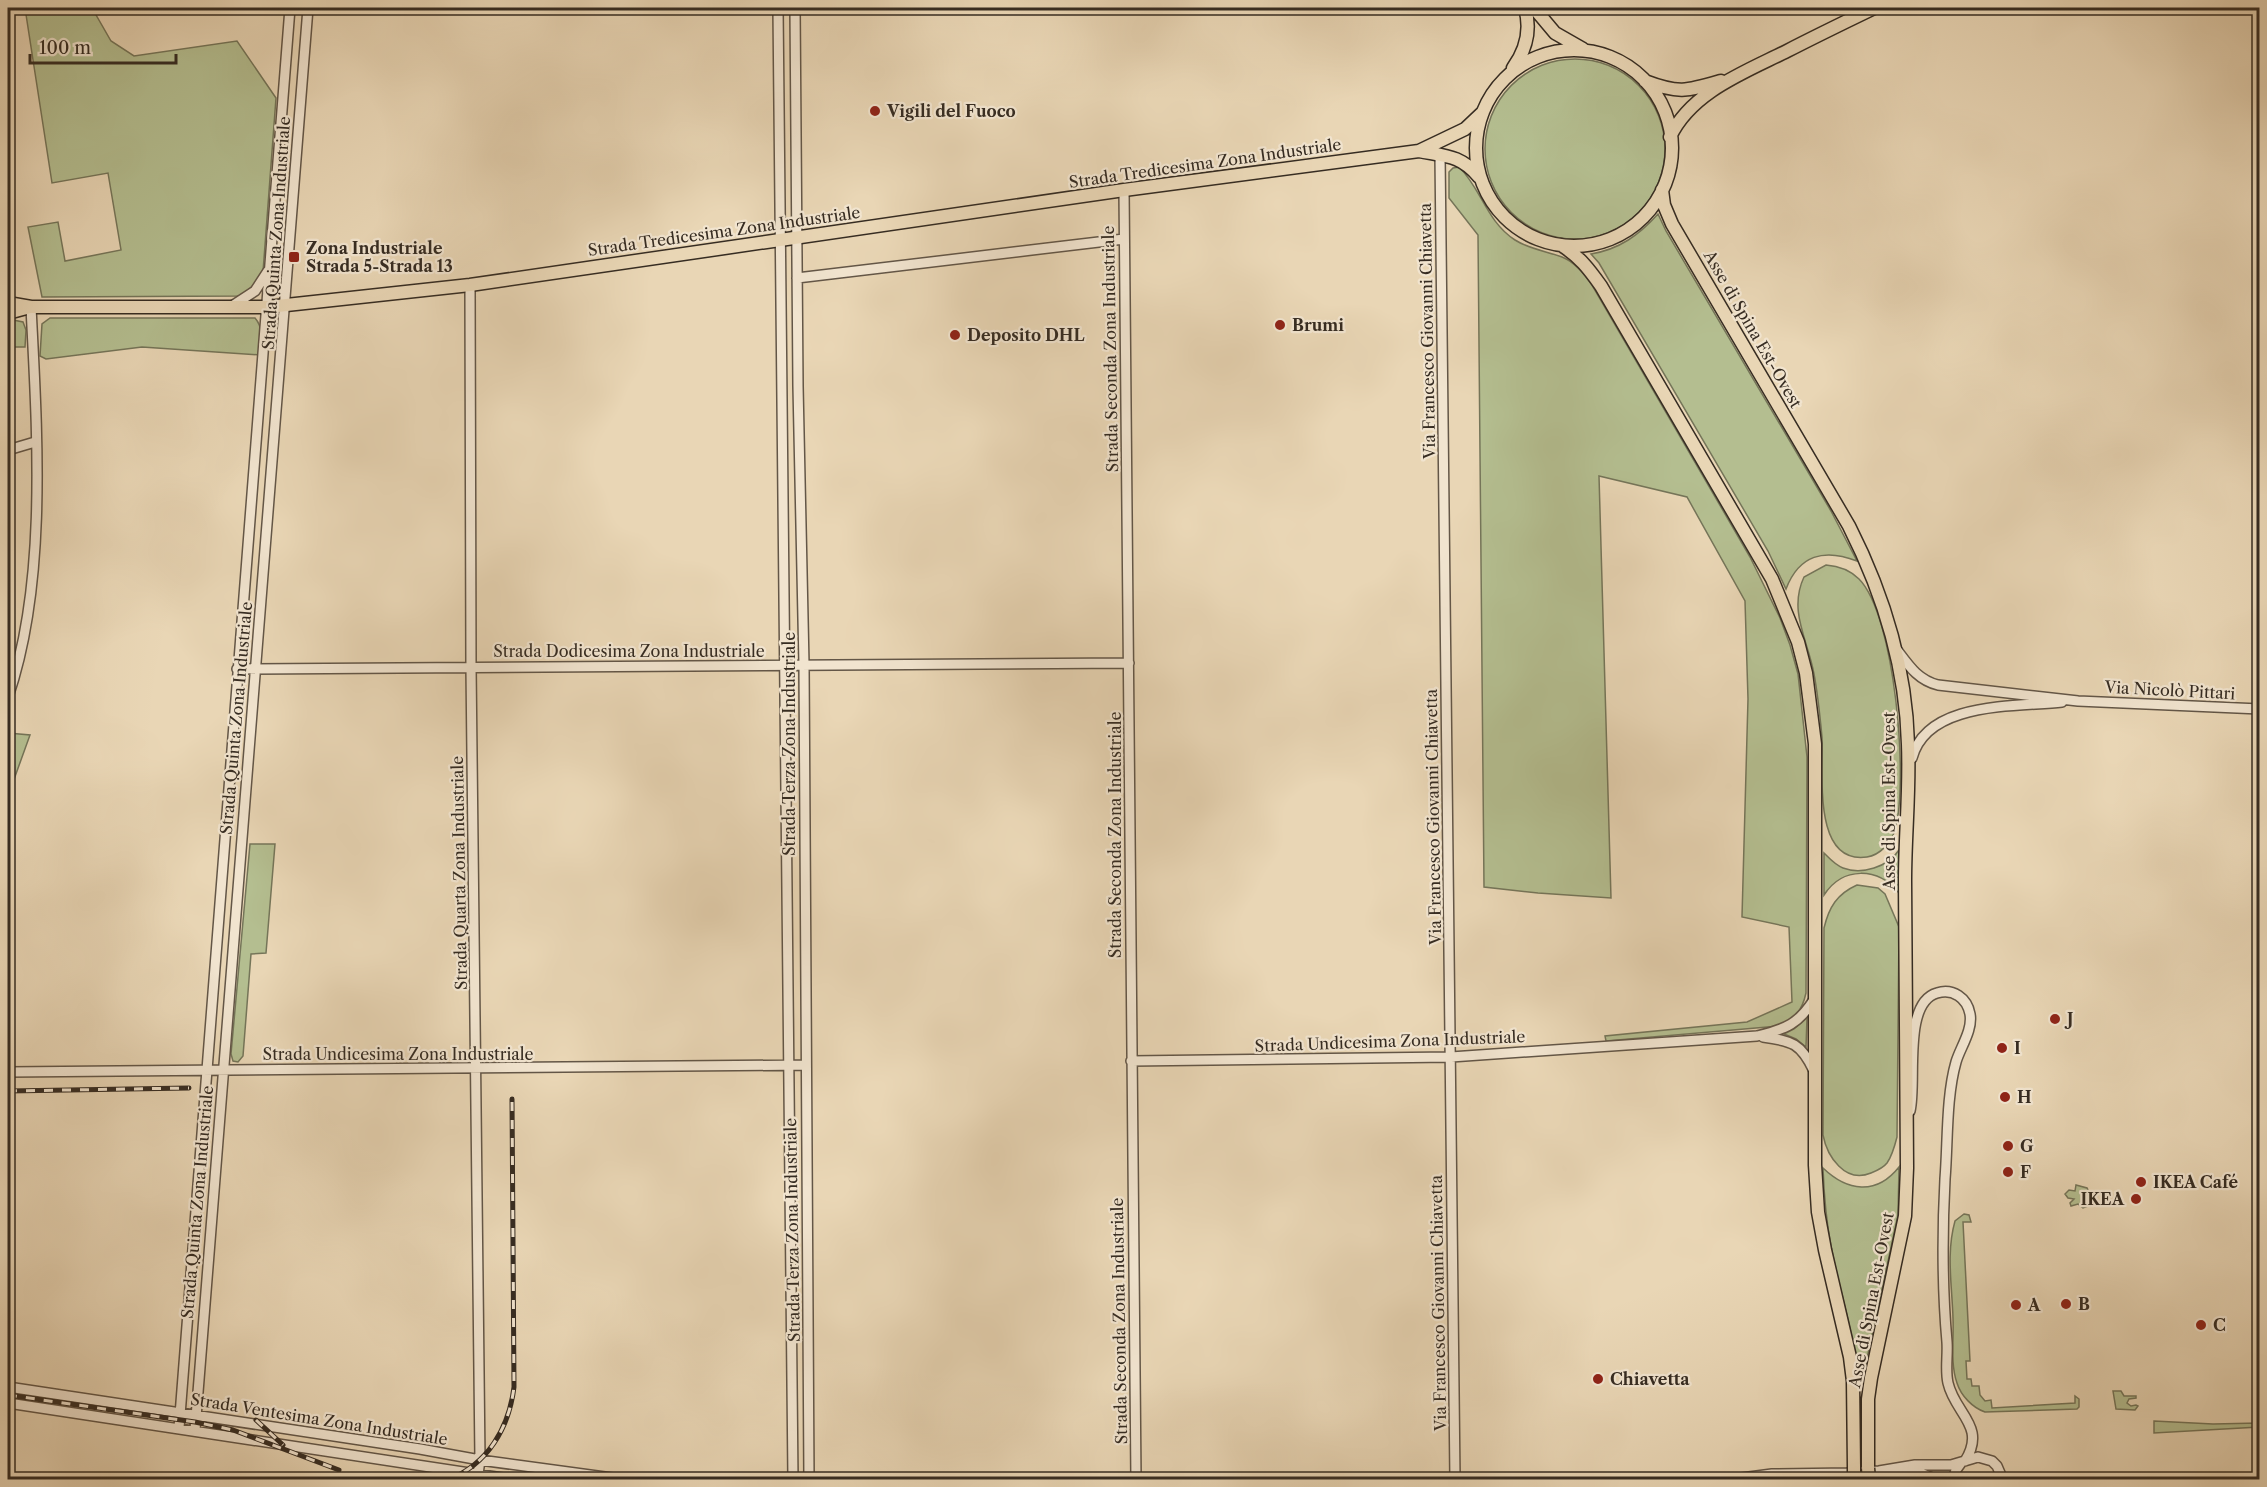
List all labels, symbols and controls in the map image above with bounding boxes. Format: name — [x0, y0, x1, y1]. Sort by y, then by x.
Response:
scale bar — [30, 27, 176, 65]
text: 100 m — [39, 37, 91, 59]
place label: Vigili del Fuoco — [886, 101, 1016, 121]
marker: Vigili del Fuoco — [868, 104, 882, 118]
street label: Strada Quinta Zona Industriale — [258, 116, 294, 350]
street label: Strada Tredicesima Zona Industriale — [1067, 134, 1343, 192]
street label: Strada Tredicesima Zona Industriale — [586, 202, 862, 260]
street label: Via Francesco Giovanni Chiavetta — [1415, 202, 1439, 460]
street label: Strada Seconda Zona Industriale — [1098, 225, 1122, 473]
place label: Zona Industriale Strada 5-Strada 13 — [306, 238, 453, 276]
street label: Asse di Spina Est-Ovest — [1699, 246, 1806, 412]
marker: Zona Industriale Strada 5-Strada 13 — [287, 250, 301, 264]
place label: Brumi — [1292, 315, 1344, 335]
marker: Brumi — [1273, 318, 1287, 332]
place label: Deposito DHL — [967, 325, 1084, 345]
marker: Deposito DHL — [948, 328, 962, 342]
street label: Strada Quinta Zona Industriale — [216, 601, 256, 835]
street label: Strada Terza Zona Industriale — [779, 632, 799, 856]
street label: Strada Dodicesima Zona Industriale — [493, 641, 765, 661]
street label: Via Nicolò Pittari — [2103, 677, 2236, 703]
street label: Via Francesco Giovanni Chiavetta — [1421, 688, 1445, 946]
street label: Asse di Spina Est-Ovest — [1879, 711, 1899, 891]
street label: Strada Seconda Zona Industriale — [1105, 712, 1125, 958]
street label: Strada Quarta Zona Industriale — [447, 756, 471, 990]
place label: J — [2064, 1009, 2073, 1029]
marker: J — [2048, 1012, 2062, 1026]
street label: Strada Undicesima Zona Industriale — [1254, 1026, 1526, 1056]
place label: I — [2014, 1038, 2021, 1058]
marker: I — [1995, 1041, 2009, 1055]
street label: Strada Undicesima Zona Industriale — [263, 1044, 533, 1064]
street label: Strada Quinta Zona Industriale — [177, 1085, 217, 1319]
place label: H — [2017, 1087, 2032, 1107]
marker: H — [1998, 1090, 2012, 1104]
street label: Strada Terza Zona Industriale — [780, 1118, 804, 1342]
place label: G — [2020, 1136, 2034, 1156]
marker: G — [2001, 1139, 2015, 1153]
place label: F — [2020, 1162, 2031, 1182]
marker: F — [2001, 1165, 2015, 1179]
place label: IKEA Café — [2153, 1172, 2238, 1192]
street label: Via Francesco Giovanni Chiavetta — [1426, 1174, 1450, 1432]
marker: IKEA Café — [2134, 1175, 2148, 1189]
place label: IKEA — [2081, 1189, 2125, 1209]
marker: IKEA — [2129, 1192, 2143, 1206]
street label: Strada Seconda Zona Industriale — [1107, 1197, 1131, 1445]
street label: Asse di Spina Est-Ovest — [1844, 1210, 1898, 1391]
place label: B — [2078, 1294, 2090, 1314]
place label: A — [2027, 1295, 2041, 1315]
marker: B — [2059, 1297, 2073, 1311]
marker: A — [2009, 1298, 2023, 1312]
place label: C — [2213, 1315, 2226, 1335]
marker: C — [2194, 1318, 2208, 1332]
place label: Chiavetta — [1610, 1369, 1690, 1389]
marker: Chiavetta — [1591, 1372, 1605, 1386]
street label: Strada Ventesima Zona Industriale — [189, 1389, 449, 1449]

